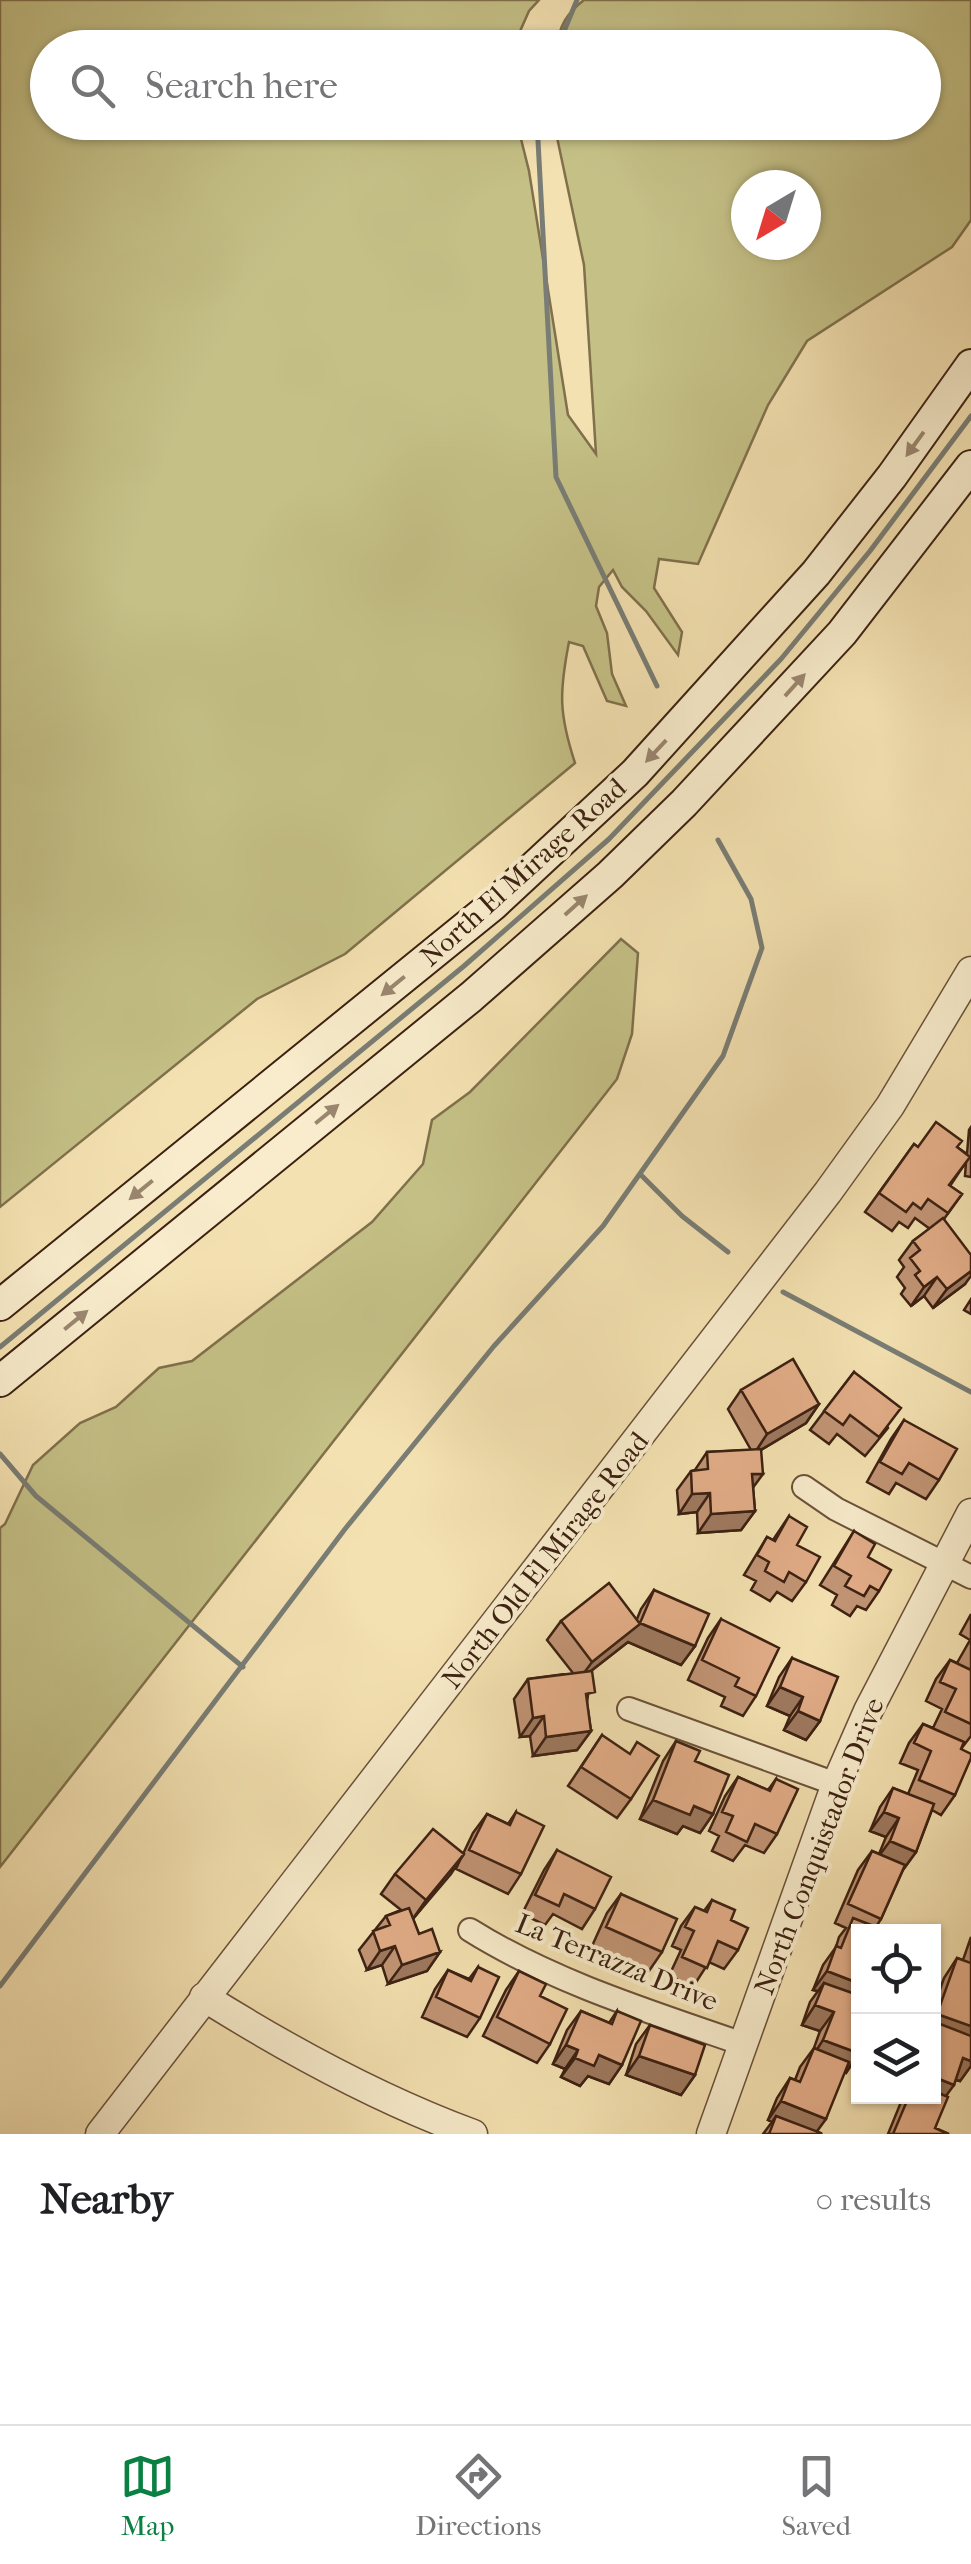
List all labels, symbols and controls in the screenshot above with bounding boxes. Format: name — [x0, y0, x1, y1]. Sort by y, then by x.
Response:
search box — [30, 30, 941, 140]
icon: search — [65, 58, 120, 113]
text: Search here — [145, 63, 338, 108]
north arrow — [731, 170, 821, 260]
one-way arrow — [905, 431, 925, 458]
one-way arrow — [783, 673, 806, 697]
one-way arrow — [645, 739, 668, 763]
street label: North El Mirage Road — [413, 770, 633, 973]
one-way arrow — [564, 894, 588, 917]
one-way arrow — [381, 975, 406, 996]
one-way arrow — [315, 1104, 340, 1125]
one-way arrow — [129, 1179, 154, 1201]
one-way arrow — [63, 1309, 88, 1331]
street label: North Old El Mirage Road — [435, 1425, 656, 1695]
street label: North Conquistador Drive — [747, 1693, 891, 1999]
street label: La Terrazza Drive — [511, 1906, 723, 2018]
map controls — [851, 1924, 941, 2104]
button: locate — [851, 1924, 941, 2014]
button: layers — [851, 2014, 941, 2104]
text: Nearby — [40, 2175, 172, 2224]
text: 0 results — [815, 2181, 931, 2218]
tab: Map — [120, 2449, 175, 2542]
tab: Directions — [415, 2449, 541, 2542]
tab: Saved — [781, 2449, 851, 2542]

